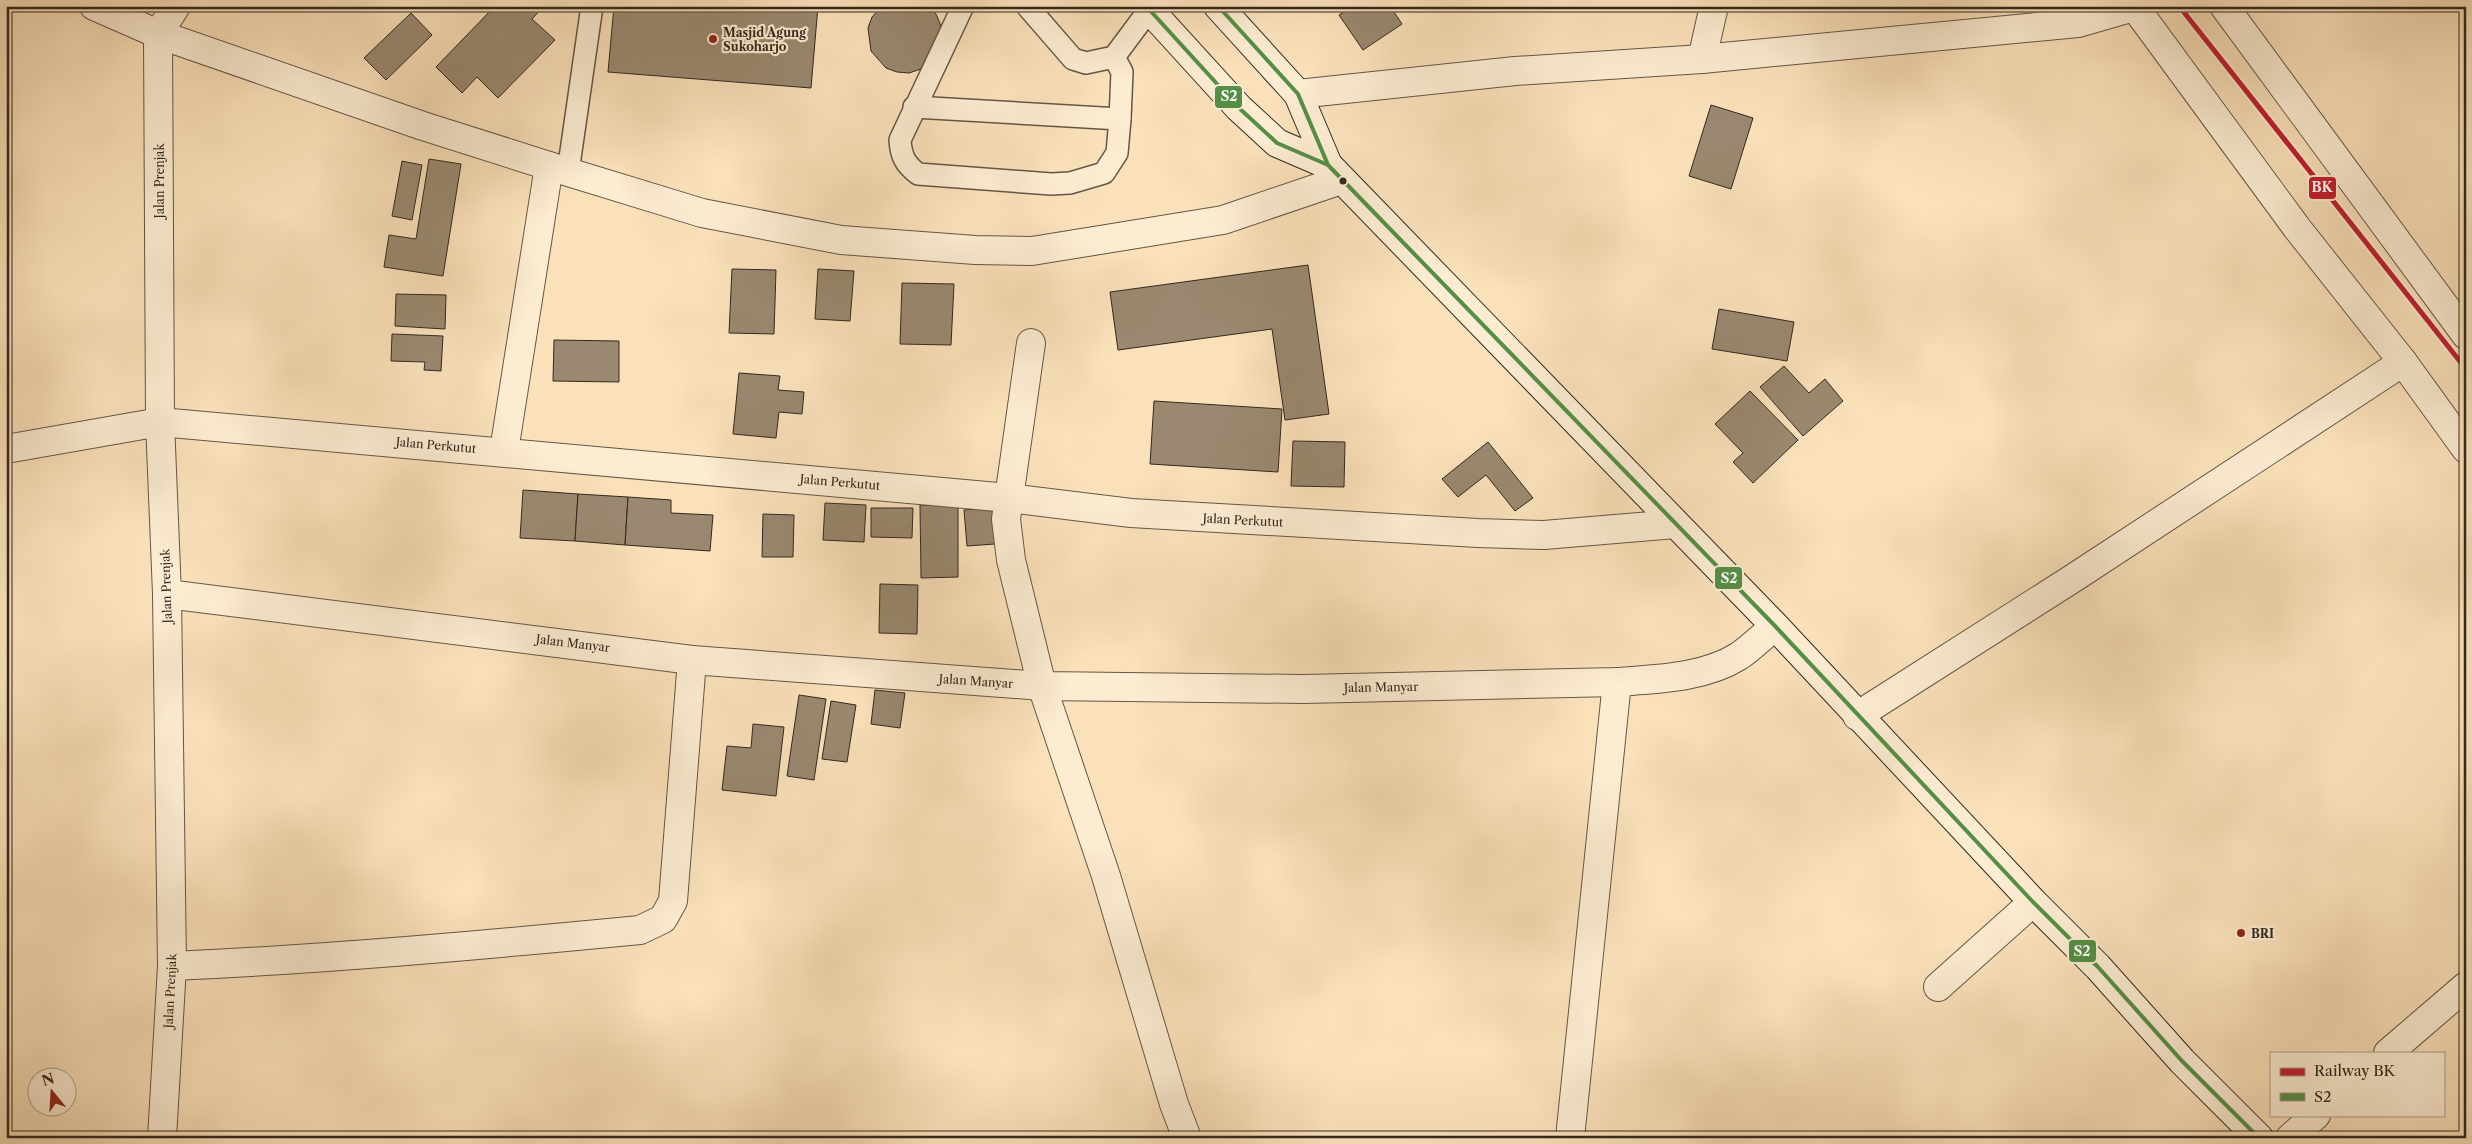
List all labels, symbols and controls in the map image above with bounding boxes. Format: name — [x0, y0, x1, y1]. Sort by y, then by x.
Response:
place label: Masjid Agung Sukoharjo — [723, 25, 807, 54]
marker: Masjid Agung Sukoharjo — [707, 33, 719, 45]
line badge: S2 — [1214, 85, 1243, 109]
text: S2 — [1220, 87, 1238, 105]
street label: Jalan Prenjak — [152, 143, 167, 220]
unlabelled marker — [1338, 176, 1348, 186]
line badge: BK — [2308, 176, 2337, 200]
text: BK — [2311, 178, 2334, 196]
street label: Jalan Perkutut — [393, 434, 478, 456]
street label: Jalan Perkutut — [797, 471, 882, 493]
street label: Jalan Perkutut — [1200, 510, 1284, 530]
street label: Jalan Prenjak — [157, 547, 175, 626]
line badge: S2 — [1714, 566, 1743, 590]
text: S2 — [1720, 569, 1738, 587]
street label: Jalan Manyar — [533, 631, 611, 655]
street label: Jalan Manyar — [936, 671, 1014, 691]
street label: Jalan Manyar — [1342, 679, 1418, 695]
place label: BRI — [2251, 926, 2274, 941]
marker: BRI — [2235, 927, 2247, 939]
line badge: S2 — [2068, 939, 2097, 963]
text: S2 — [2073, 942, 2091, 960]
street label: Jalan Prenjak — [160, 952, 180, 1031]
legend — [2270, 1052, 2444, 1116]
text: Railway BK — [2314, 1061, 2397, 1080]
north arrow — [28, 1066, 78, 1116]
text: N — [39, 1069, 57, 1090]
text: S2 — [2314, 1087, 2332, 1106]

